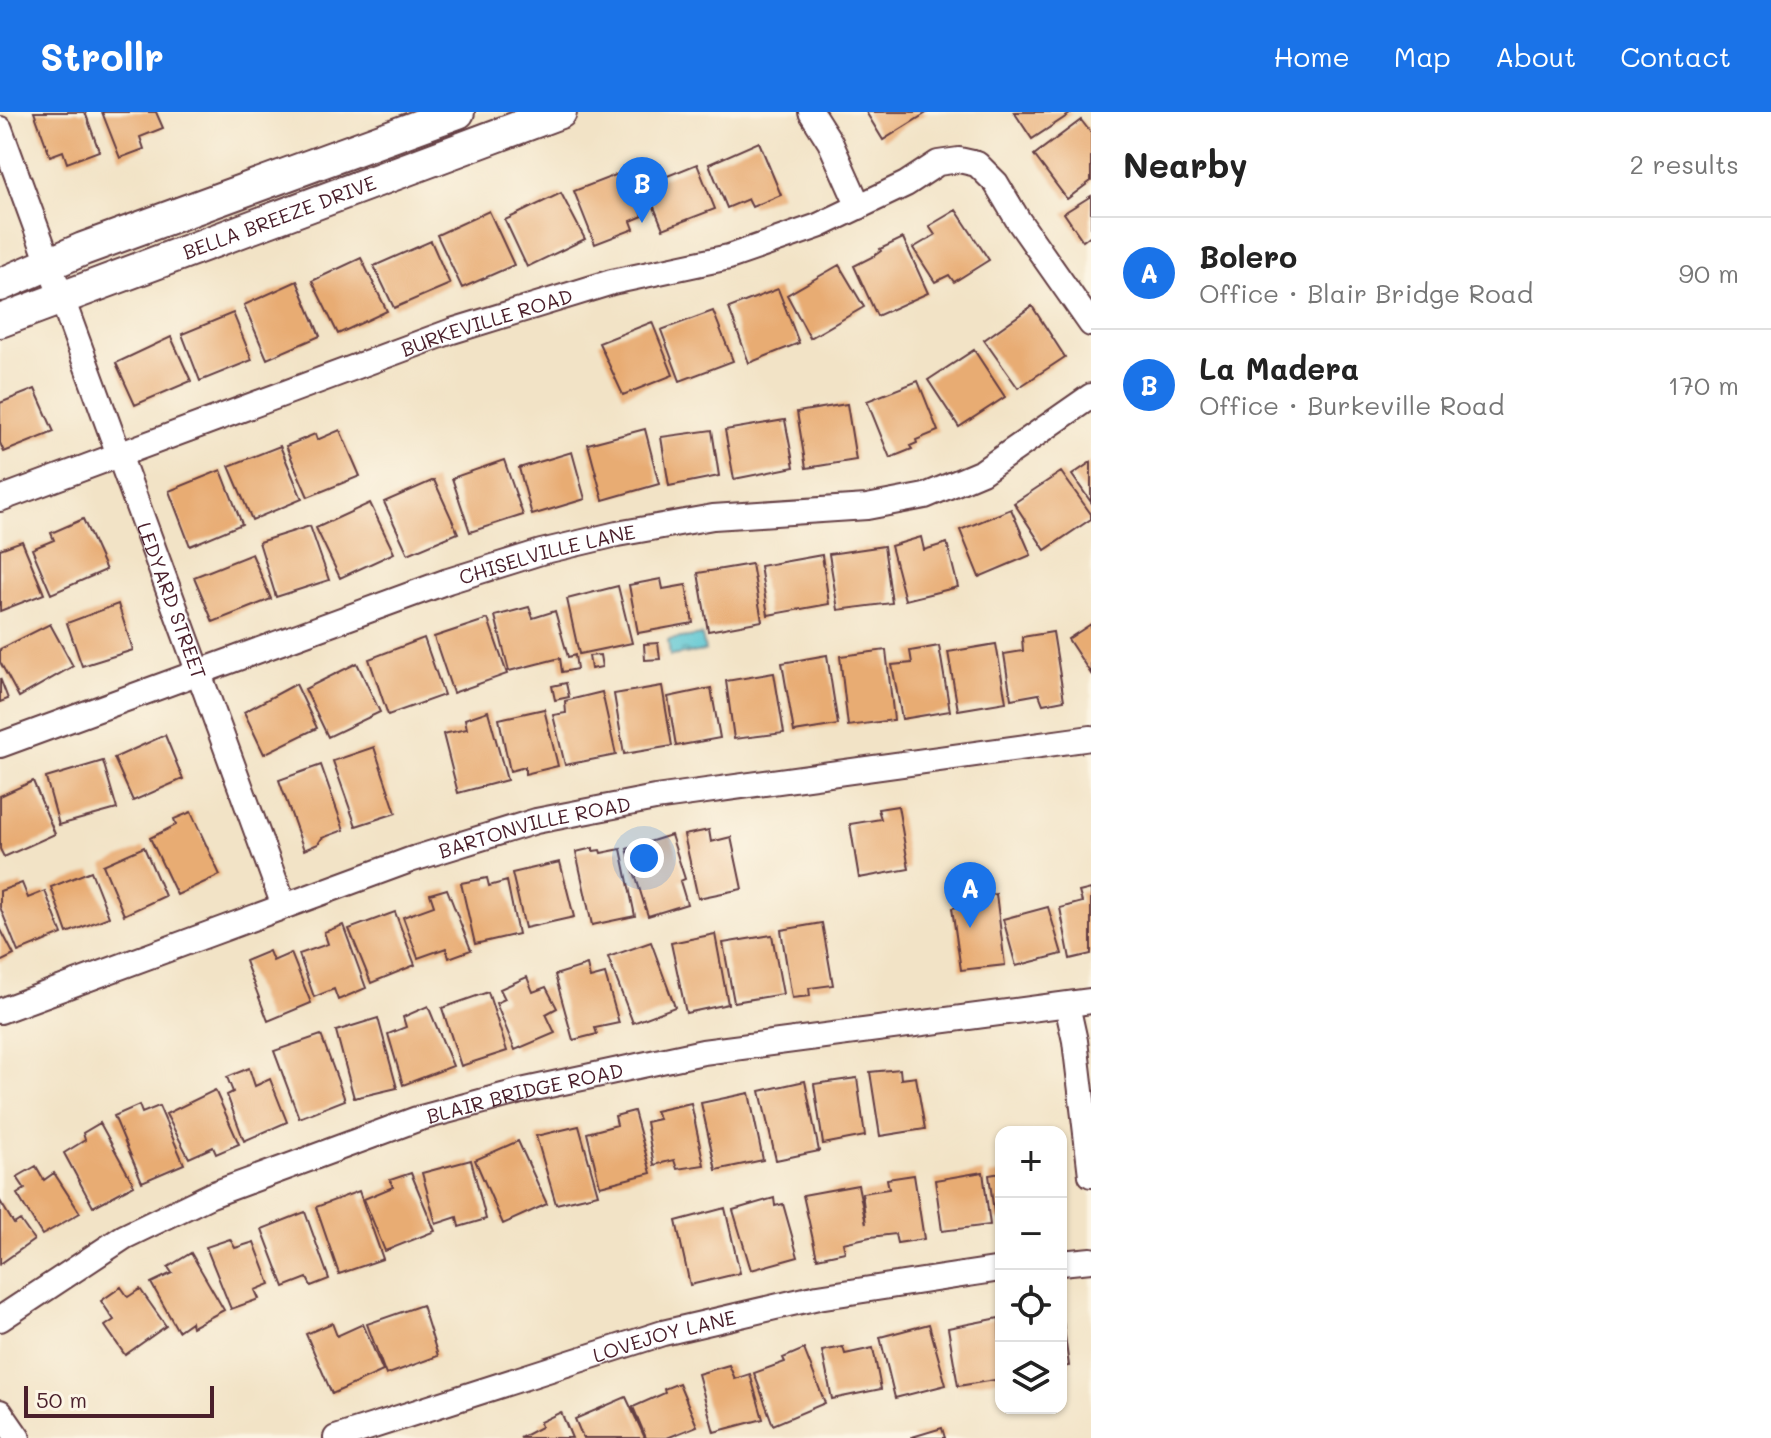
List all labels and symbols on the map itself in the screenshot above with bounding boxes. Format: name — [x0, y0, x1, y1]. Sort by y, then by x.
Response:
pin: B — [616, 157, 668, 223]
street label: BELLA BREEZE DRIVE — [179, 169, 379, 265]
street label: BURKEVILLE ROAD — [397, 282, 576, 362]
street label: CHISELVILLE LANE — [456, 518, 637, 590]
street label: LEDYARD STREET — [132, 519, 213, 682]
street label: BARTONVILLE ROAD — [435, 790, 633, 863]
your location — [624, 838, 664, 878]
pin: A — [944, 862, 996, 928]
street label: BLAIR BRIDGE ROAD — [424, 1056, 626, 1129]
street label: LOVEJOY LANE — [589, 1304, 738, 1368]
scale bar — [24, 1382, 214, 1418]

